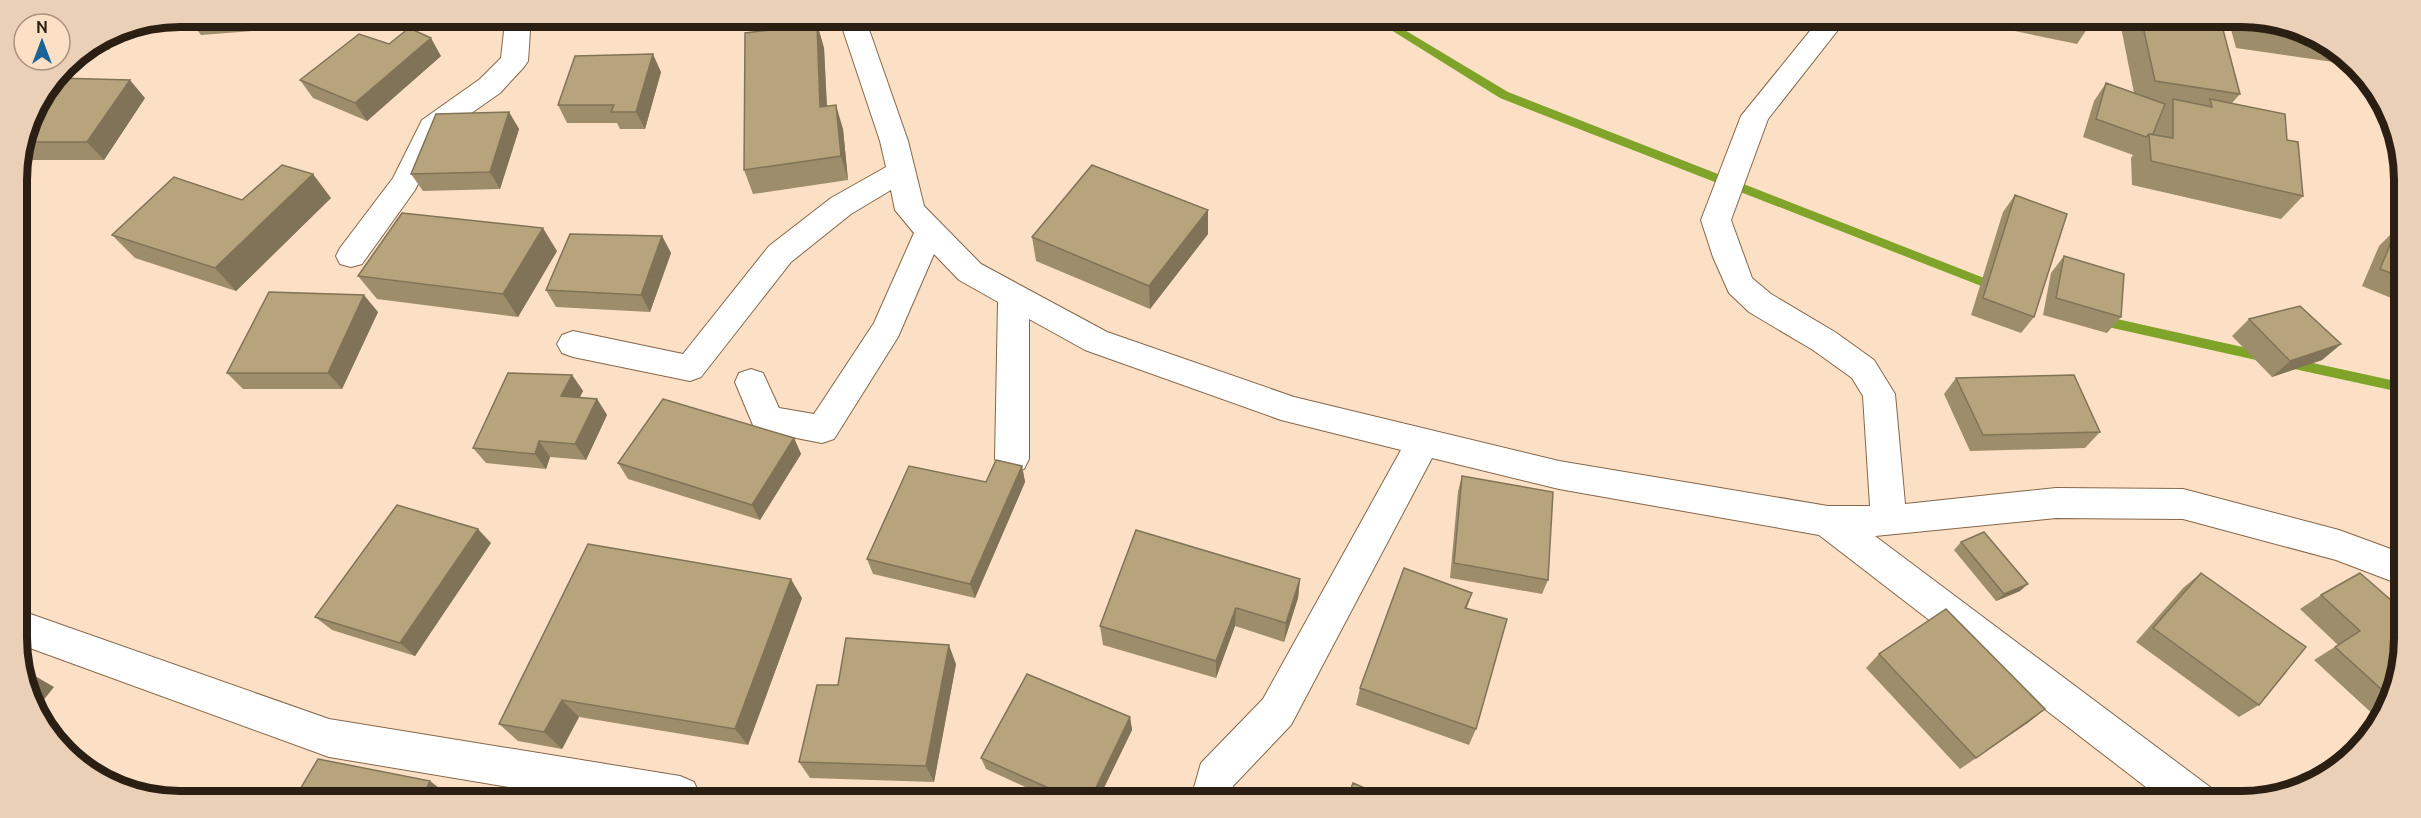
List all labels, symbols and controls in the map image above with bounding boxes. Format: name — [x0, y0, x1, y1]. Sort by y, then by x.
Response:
north arrow — [12, 12, 72, 72]
text: N — [36, 18, 48, 36]

